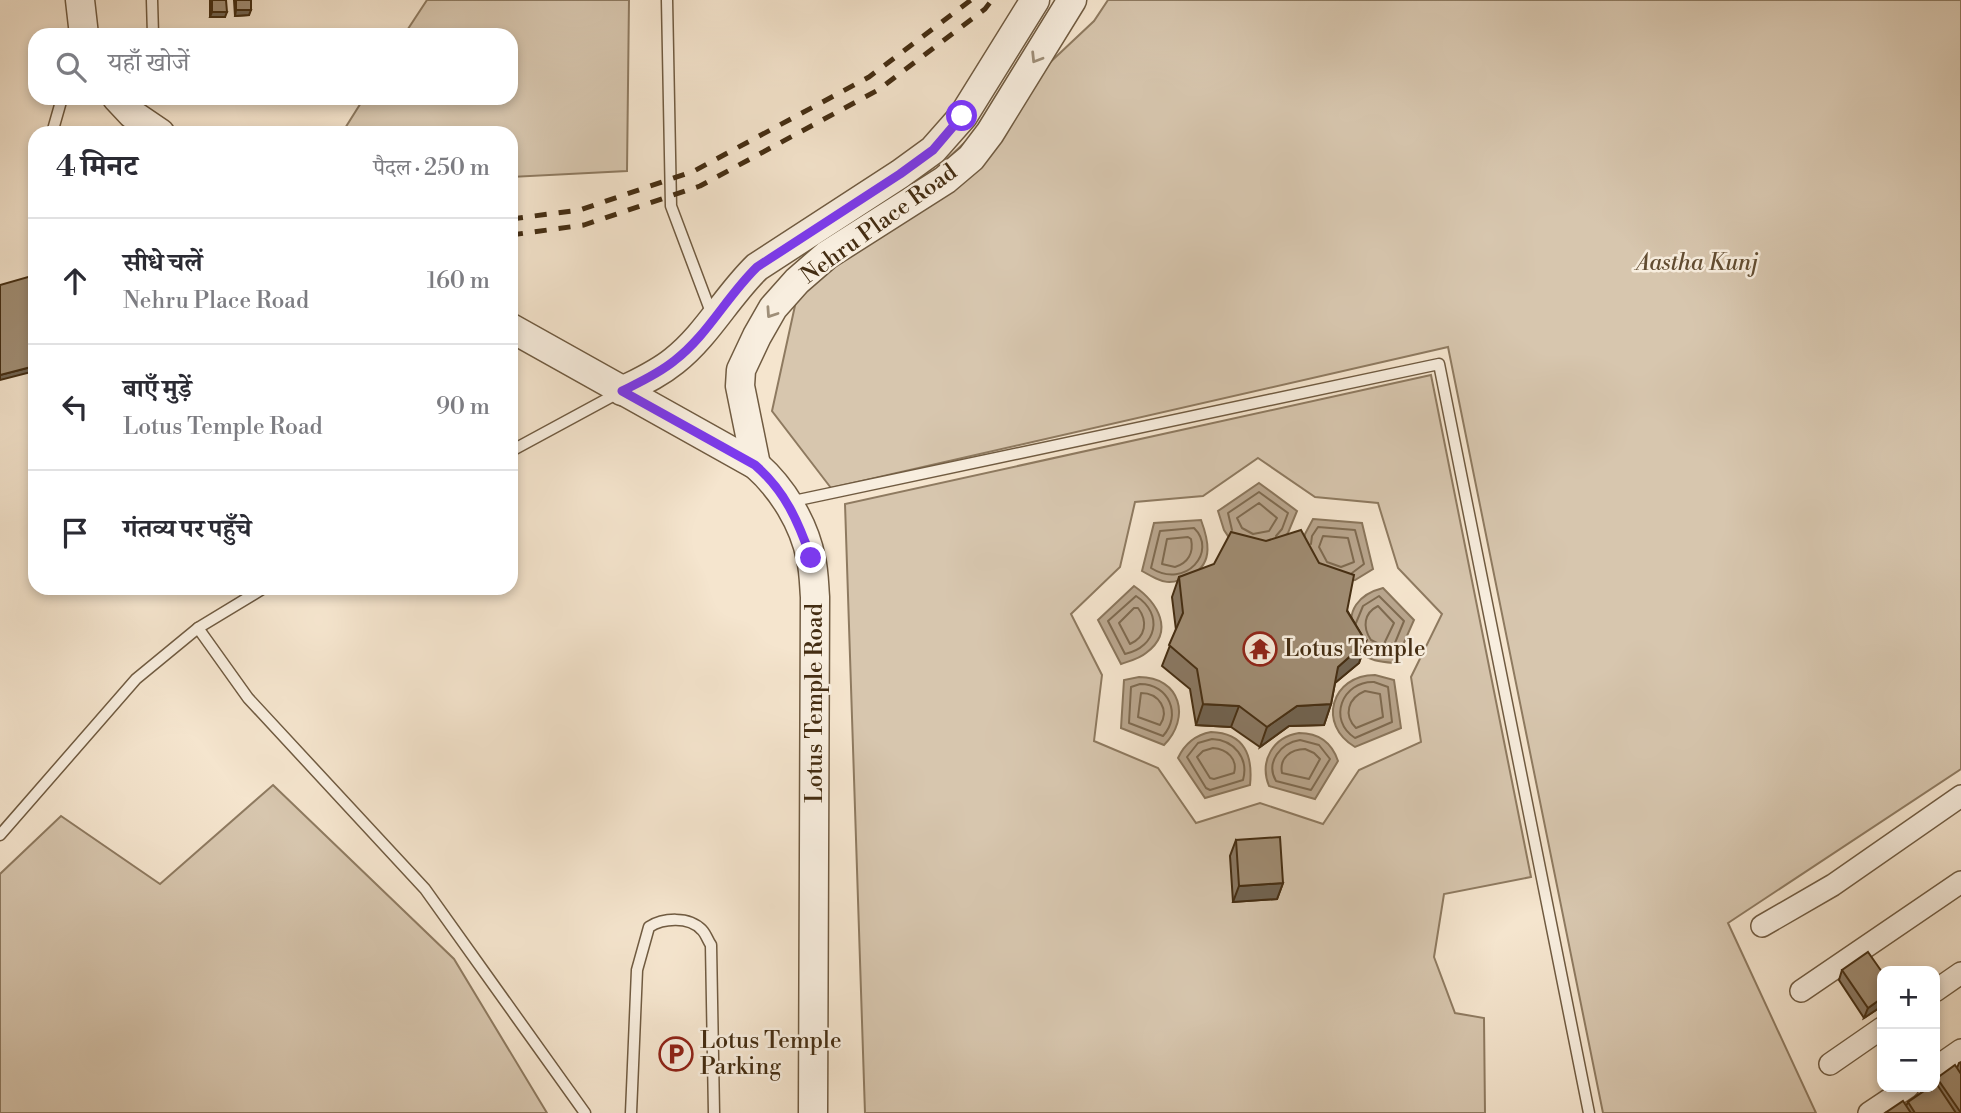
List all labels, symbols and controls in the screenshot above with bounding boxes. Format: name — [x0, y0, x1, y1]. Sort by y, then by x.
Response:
search box — [28, 28, 518, 105]
text: यहाँ खोजें — [108, 47, 189, 79]
icon: search — [52, 48, 90, 86]
one-way arrow — [1032, 50, 1045, 63]
route start — [946, 100, 977, 131]
text: 4 मिनट — [56, 148, 138, 186]
text: पैदल · 250 m — [373, 154, 490, 182]
street label: Nehru Place Road — [796, 158, 962, 290]
text: सीधे चलें — [123, 247, 203, 279]
park label: Aastha Kunj — [1633, 249, 1758, 277]
icon: ahead — [56, 262, 94, 300]
text: 160 m — [427, 267, 490, 295]
text: Nehru Place Road — [123, 287, 309, 315]
one-way arrow — [766, 306, 779, 319]
text: बाएँ मुड़ें — [123, 373, 192, 405]
icon: left — [56, 388, 94, 426]
text: 90 m — [436, 393, 490, 421]
text: Lotus Temple Road — [123, 413, 323, 441]
text: गंतव्य पर पहुँचे — [123, 513, 252, 545]
icon: arrive — [56, 514, 94, 552]
route end — [795, 542, 826, 573]
street label: Lotus Temple Road — [801, 603, 829, 803]
temple icon: Lotus Temple — [1241, 630, 1279, 668]
place label: Lotus Temple — [1284, 635, 1426, 663]
map controls — [1877, 966, 1940, 1092]
button: + — [1877, 966, 1940, 1029]
place label: Lotus Temple Parking — [700, 1027, 842, 1081]
button: − — [1877, 1029, 1940, 1092]
parking icon: Lotus Temple Parking — [657, 1035, 695, 1073]

